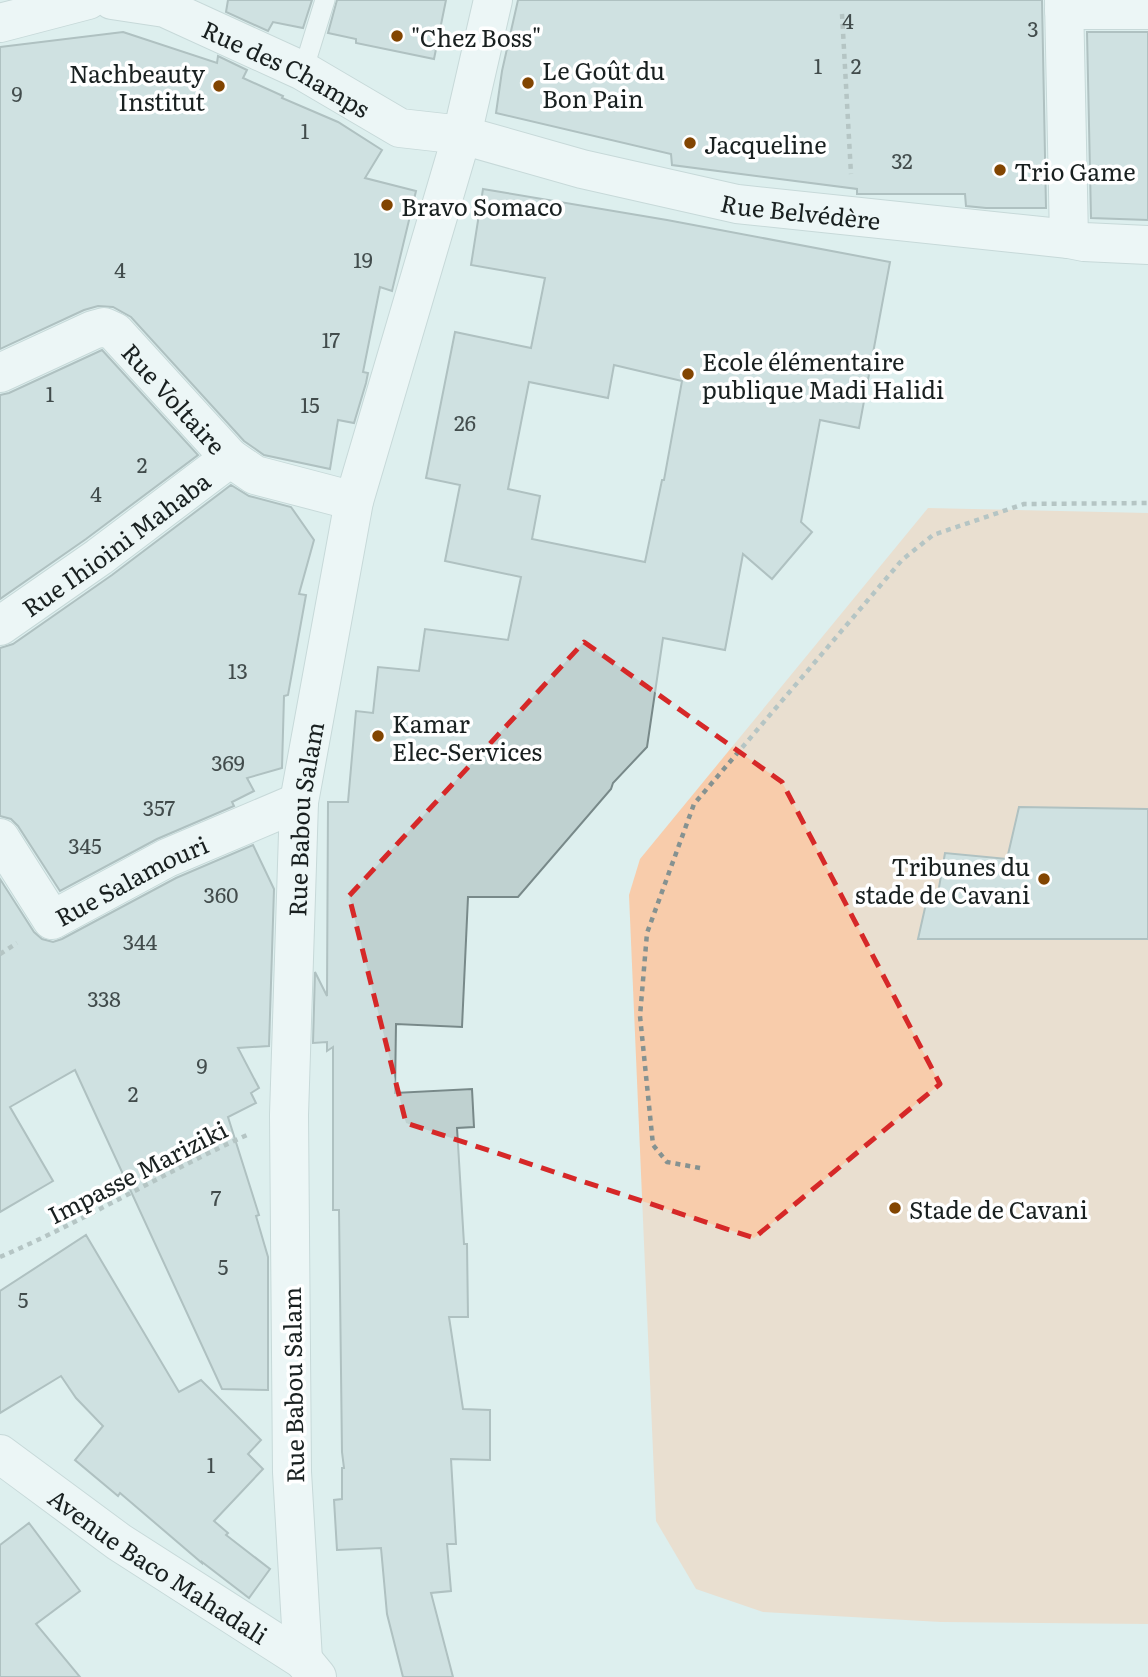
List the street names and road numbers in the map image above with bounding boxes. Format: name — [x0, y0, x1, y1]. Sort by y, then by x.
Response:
street label: Rue des Champs — [197, 10, 377, 125]
street label: Rue Belvédère — [718, 183, 882, 237]
street label: Rue Voltaire — [115, 334, 235, 461]
street label: Rue Ihioini Mahaba — [14, 462, 217, 624]
street label: Rue Babou Salam — [278, 718, 331, 917]
street label: Rue Salamouri — [48, 825, 213, 933]
street label: Impasse Mariziki — [41, 1111, 233, 1231]
street label: Rue Babou Salam — [273, 1286, 311, 1484]
street label: Avenue Baco Mahadali — [42, 1479, 276, 1651]

